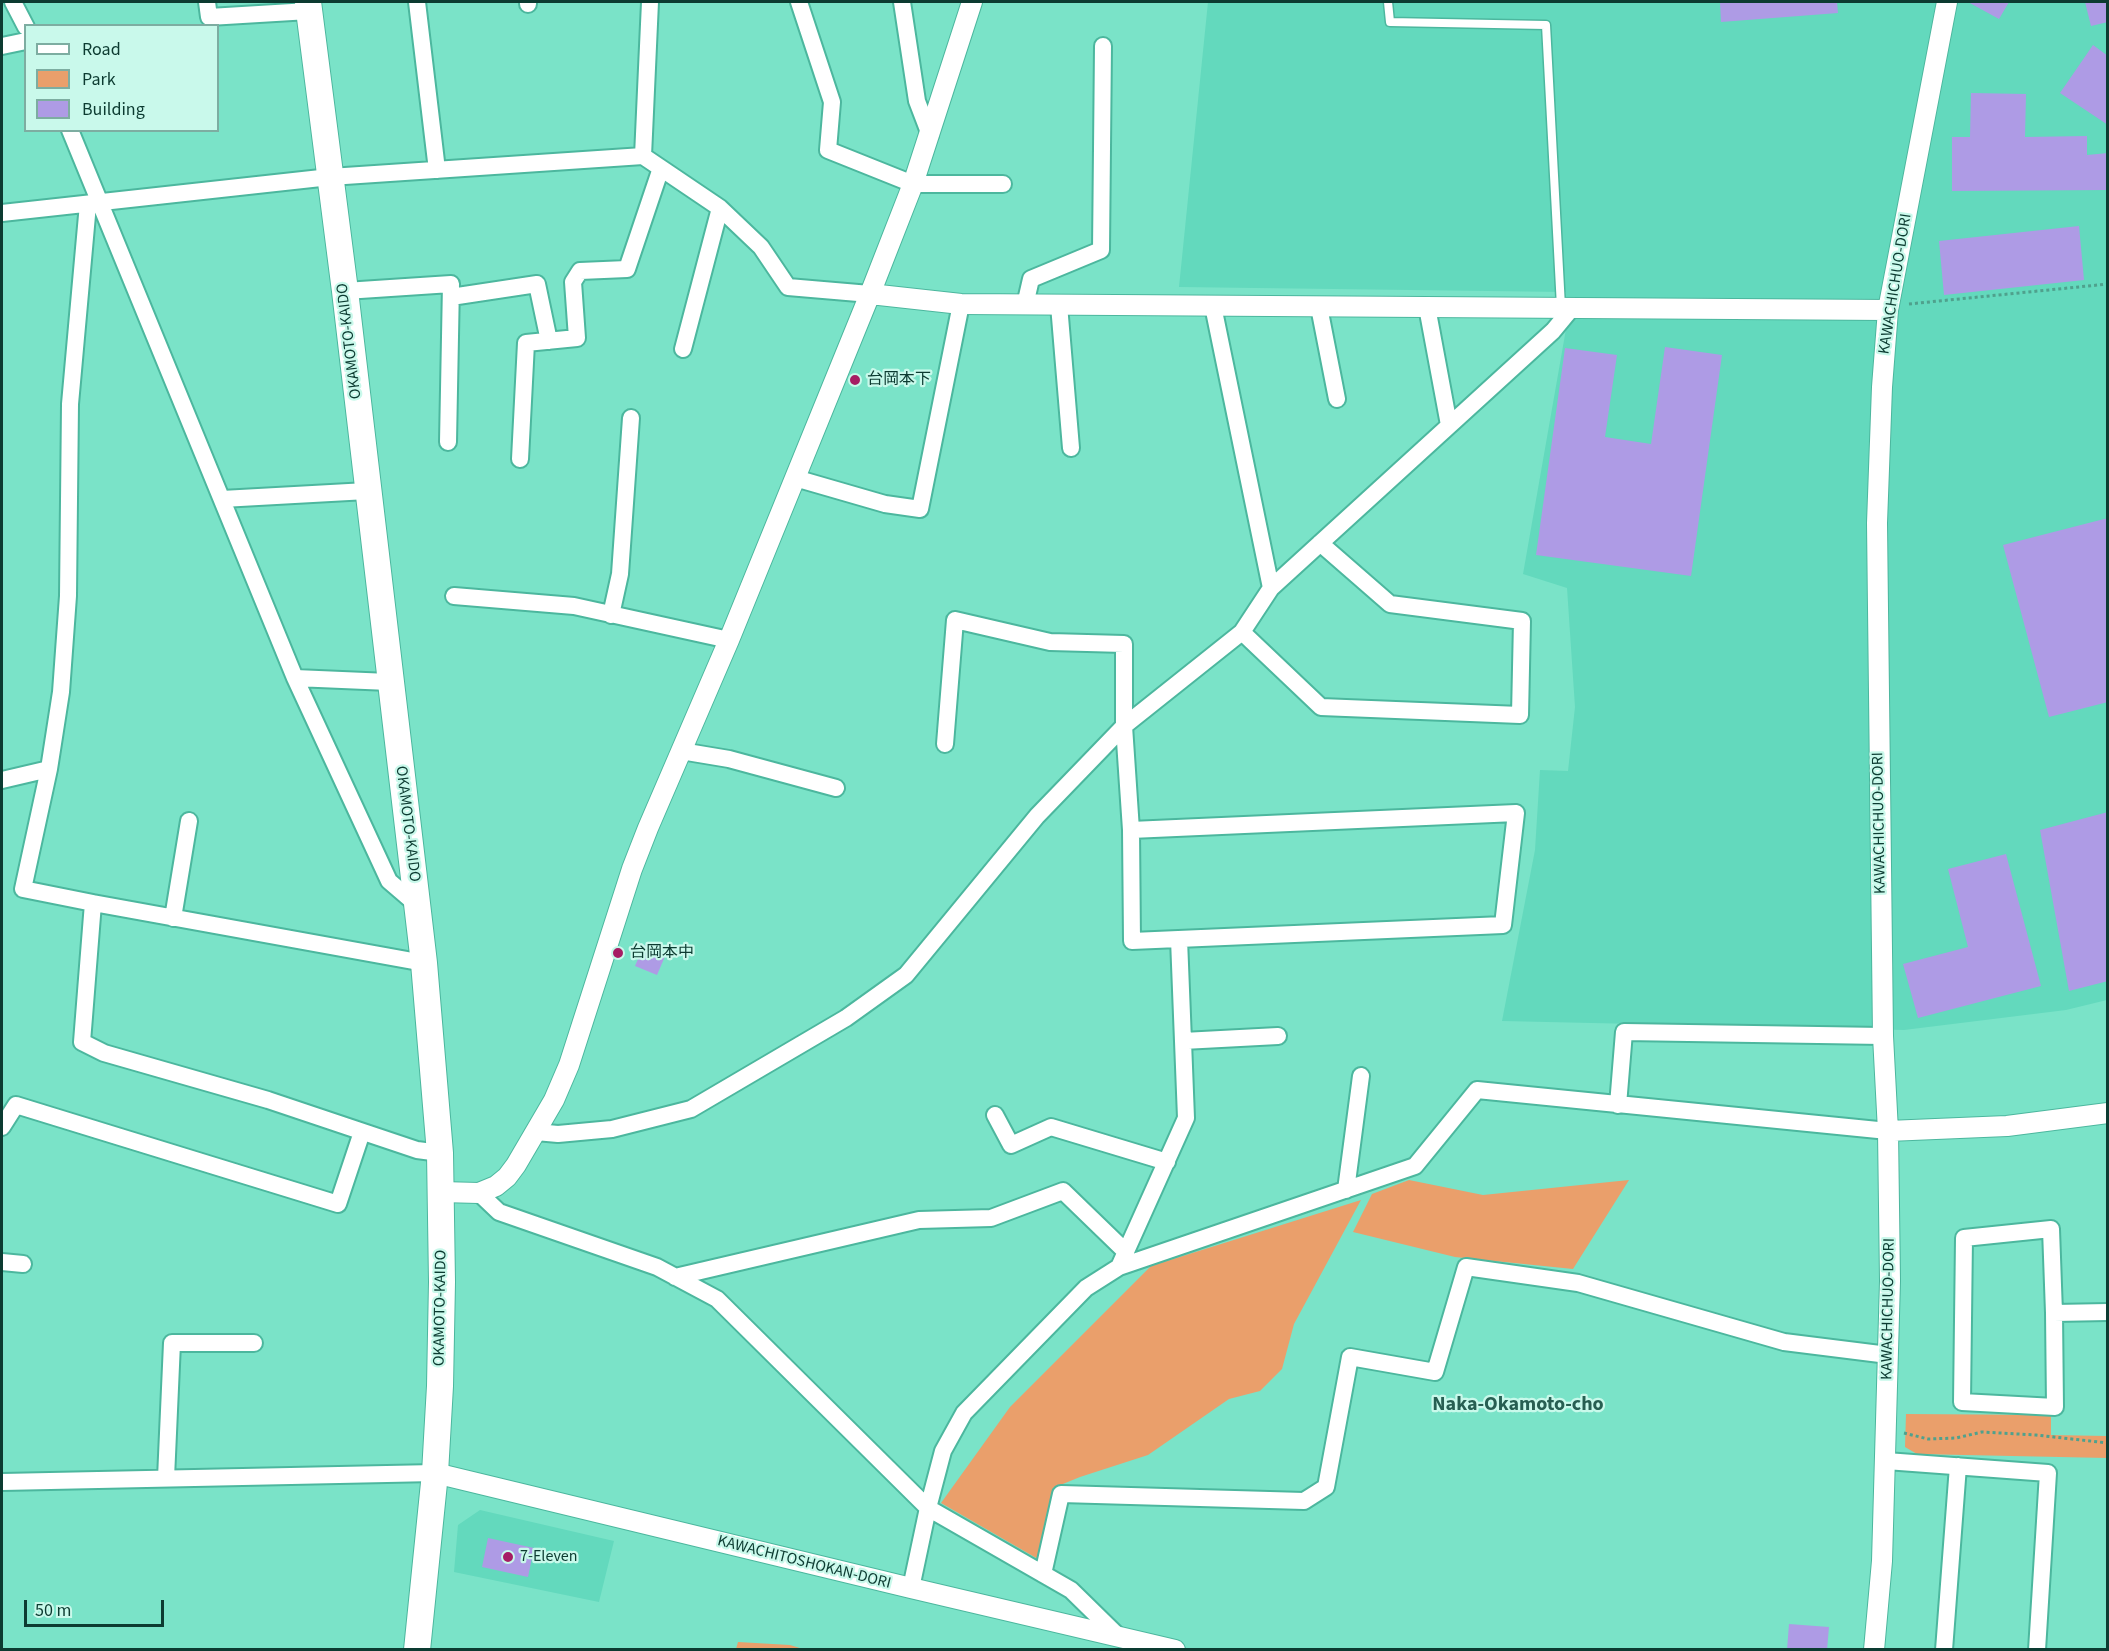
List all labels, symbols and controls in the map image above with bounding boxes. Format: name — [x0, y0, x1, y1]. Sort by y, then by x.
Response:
legend — [24, 24, 219, 132]
text: Road — [82, 37, 121, 62]
text: Park — [82, 67, 116, 92]
text: Building — [82, 97, 145, 122]
street label: KAWACHICHUO-DORI — [1875, 212, 1917, 356]
street label: OKAMOTO-KAIDO — [333, 282, 367, 400]
place label: 台岡本下 — [867, 370, 931, 390]
marker: 台岡本下 — [848, 373, 862, 387]
street label: KAWACHICHUO-DORI — [1869, 752, 1891, 894]
street label: OKAMOTO-KAIDO — [390, 765, 424, 883]
place label: 台岡本中 — [630, 943, 694, 963]
marker: 台岡本中 — [611, 946, 625, 960]
street label: KAWACHICHUO-DORI — [1878, 1238, 1900, 1380]
street label: OKAMOTO-KAIDO — [430, 1250, 452, 1366]
district label: Naka-Okamoto-cho — [1432, 1394, 1604, 1418]
street label: KAWACHITOSHOKAN-DORI — [715, 1532, 893, 1594]
place label: 7-Eleven — [520, 1547, 578, 1567]
marker: 7-Eleven — [501, 1550, 515, 1564]
scale bar — [27, 1588, 166, 1626]
text: 50 m — [35, 1598, 71, 1623]

